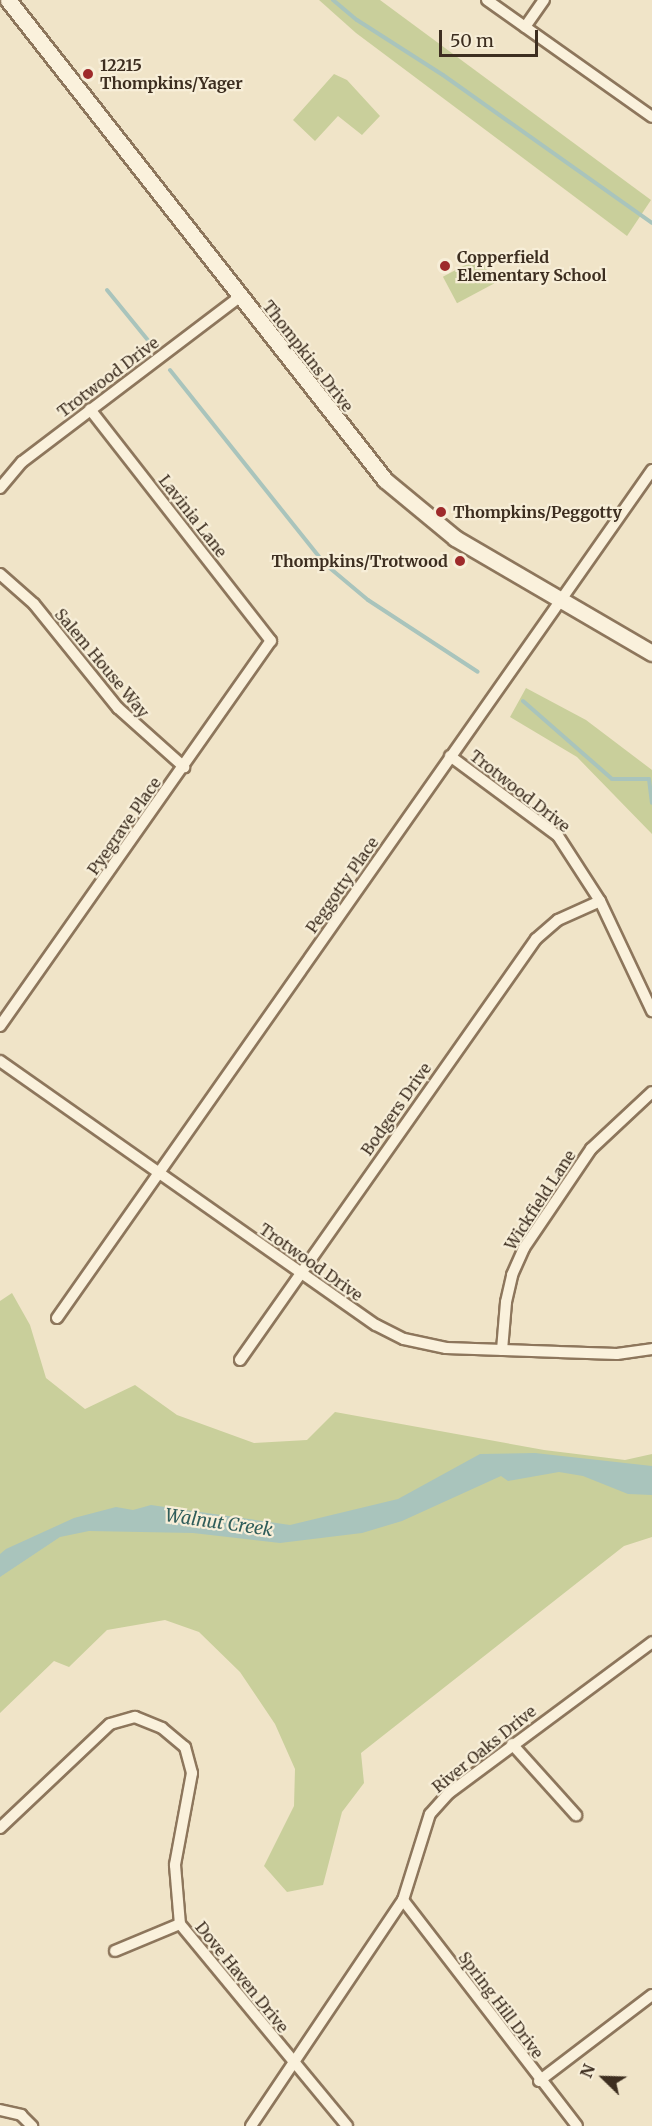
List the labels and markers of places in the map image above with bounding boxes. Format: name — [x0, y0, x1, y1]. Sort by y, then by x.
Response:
place label: 12215 Thompkins/Yager — [100, 55, 243, 93]
marker: 12215 Thompkins/Yager — [81, 67, 95, 81]
place label: Copperfield Elementary School — [457, 247, 606, 285]
marker: Copperfield Elementary School — [438, 259, 452, 273]
place label: Thompkins/Peggotty — [453, 502, 622, 522]
marker: Thompkins/Peggotty — [434, 505, 448, 519]
place label: Thompkins/Trotwood — [272, 551, 448, 571]
marker: Thompkins/Trotwood — [453, 554, 467, 568]

